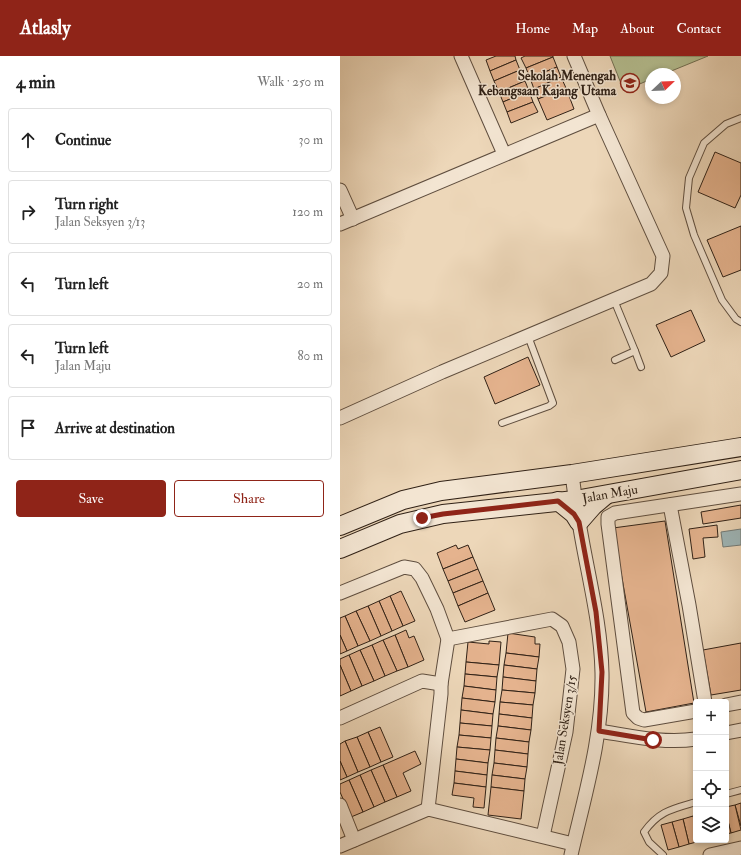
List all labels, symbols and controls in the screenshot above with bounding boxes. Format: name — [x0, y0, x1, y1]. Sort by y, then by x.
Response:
text: Atlasly — [20, 16, 71, 40]
text: Home — [515, 20, 550, 37]
text: Map — [572, 20, 598, 37]
text: About — [620, 20, 654, 37]
text: Contact — [676, 20, 721, 37]
place label: Sekolah Menengah Kebangsaan Kajang Utama — [478, 68, 617, 100]
north arrow — [645, 68, 681, 104]
text: 4 min — [16, 72, 55, 93]
school or university icon: Sekolah Menengah Kebangsaan Kajang Utama — [619, 72, 641, 94]
text: Walk · 250 m — [257, 74, 324, 90]
icon: ahead — [17, 129, 39, 151]
text: Continue — [55, 131, 111, 150]
text: 30 m — [299, 132, 323, 148]
text: Turn right — [55, 195, 118, 214]
icon: right — [17, 201, 39, 223]
text: 120 m — [292, 204, 323, 220]
text: Jalan Seksyen 3/13 — [55, 214, 145, 230]
icon: left — [17, 273, 39, 295]
text: Turn left — [55, 275, 109, 294]
text: 20 m — [297, 276, 323, 292]
text: Turn left — [55, 339, 109, 358]
icon: left — [17, 345, 39, 367]
text: 80 m — [297, 348, 323, 364]
text: Jalan Maju — [55, 358, 111, 374]
icon: arrive — [17, 417, 39, 439]
text: Arrive at destination — [55, 419, 175, 438]
button: Save — [16, 480, 166, 517]
button: Share — [174, 480, 324, 517]
street label: Jalan Maju — [580, 481, 639, 507]
route end — [413, 509, 431, 527]
street label: Jalan Seksyen 3/15 — [550, 674, 581, 767]
map controls — [693, 699, 729, 843]
button: + — [693, 699, 729, 735]
route start — [644, 731, 662, 749]
button: − — [693, 735, 729, 771]
button: locate — [693, 771, 729, 807]
button: layers — [693, 807, 729, 843]

